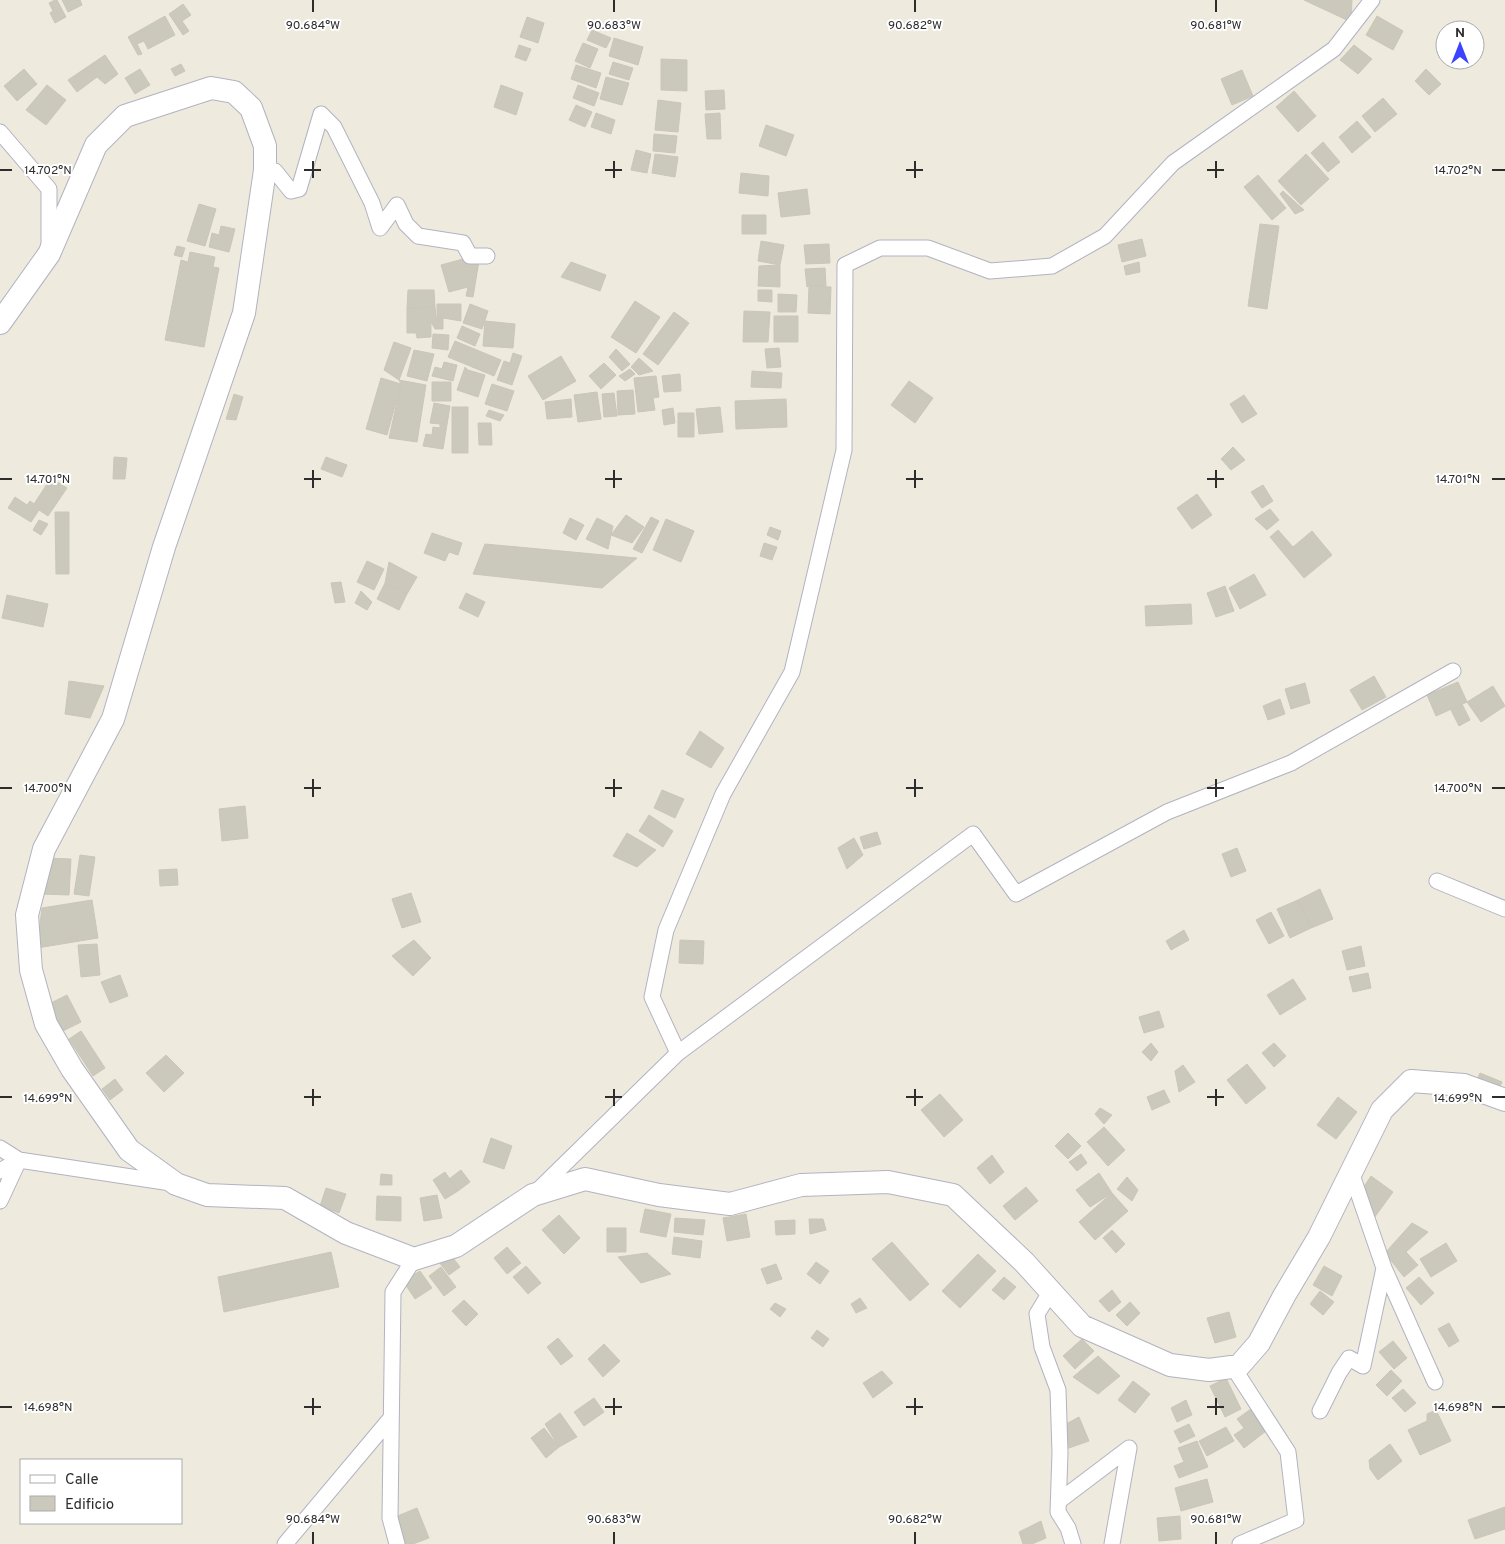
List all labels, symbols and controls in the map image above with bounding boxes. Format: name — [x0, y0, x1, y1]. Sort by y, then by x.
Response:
text: 90.684°W — [286, 18, 340, 34]
text: 90.683°W — [587, 18, 641, 34]
text: 90.682°W — [888, 18, 942, 34]
text: 90.681°W — [1190, 18, 1242, 34]
north arrow — [1435, 20, 1485, 70]
text: N — [1455, 25, 1465, 42]
text: 14.702°N — [24, 163, 72, 179]
text: 14.702°N — [1434, 163, 1482, 179]
text: 14.701°N — [26, 472, 70, 488]
text: 14.701°N — [1436, 472, 1480, 488]
text: 14.700°N — [24, 781, 72, 797]
text: 14.700°N — [1434, 781, 1482, 797]
text: 14.699°N — [24, 1091, 72, 1107]
text: 14.699°N — [1434, 1091, 1482, 1107]
text: 14.698°N — [23, 1400, 73, 1416]
text: 14.698°N — [1433, 1400, 1483, 1416]
legend — [20, 1459, 182, 1524]
text: Calle — [65, 1471, 99, 1490]
text: Edificio — [65, 1496, 114, 1515]
text: 90.684°W — [286, 1512, 340, 1528]
text: 90.683°W — [587, 1512, 641, 1528]
text: 90.682°W — [888, 1512, 942, 1528]
text: 90.681°W — [1190, 1512, 1242, 1528]

